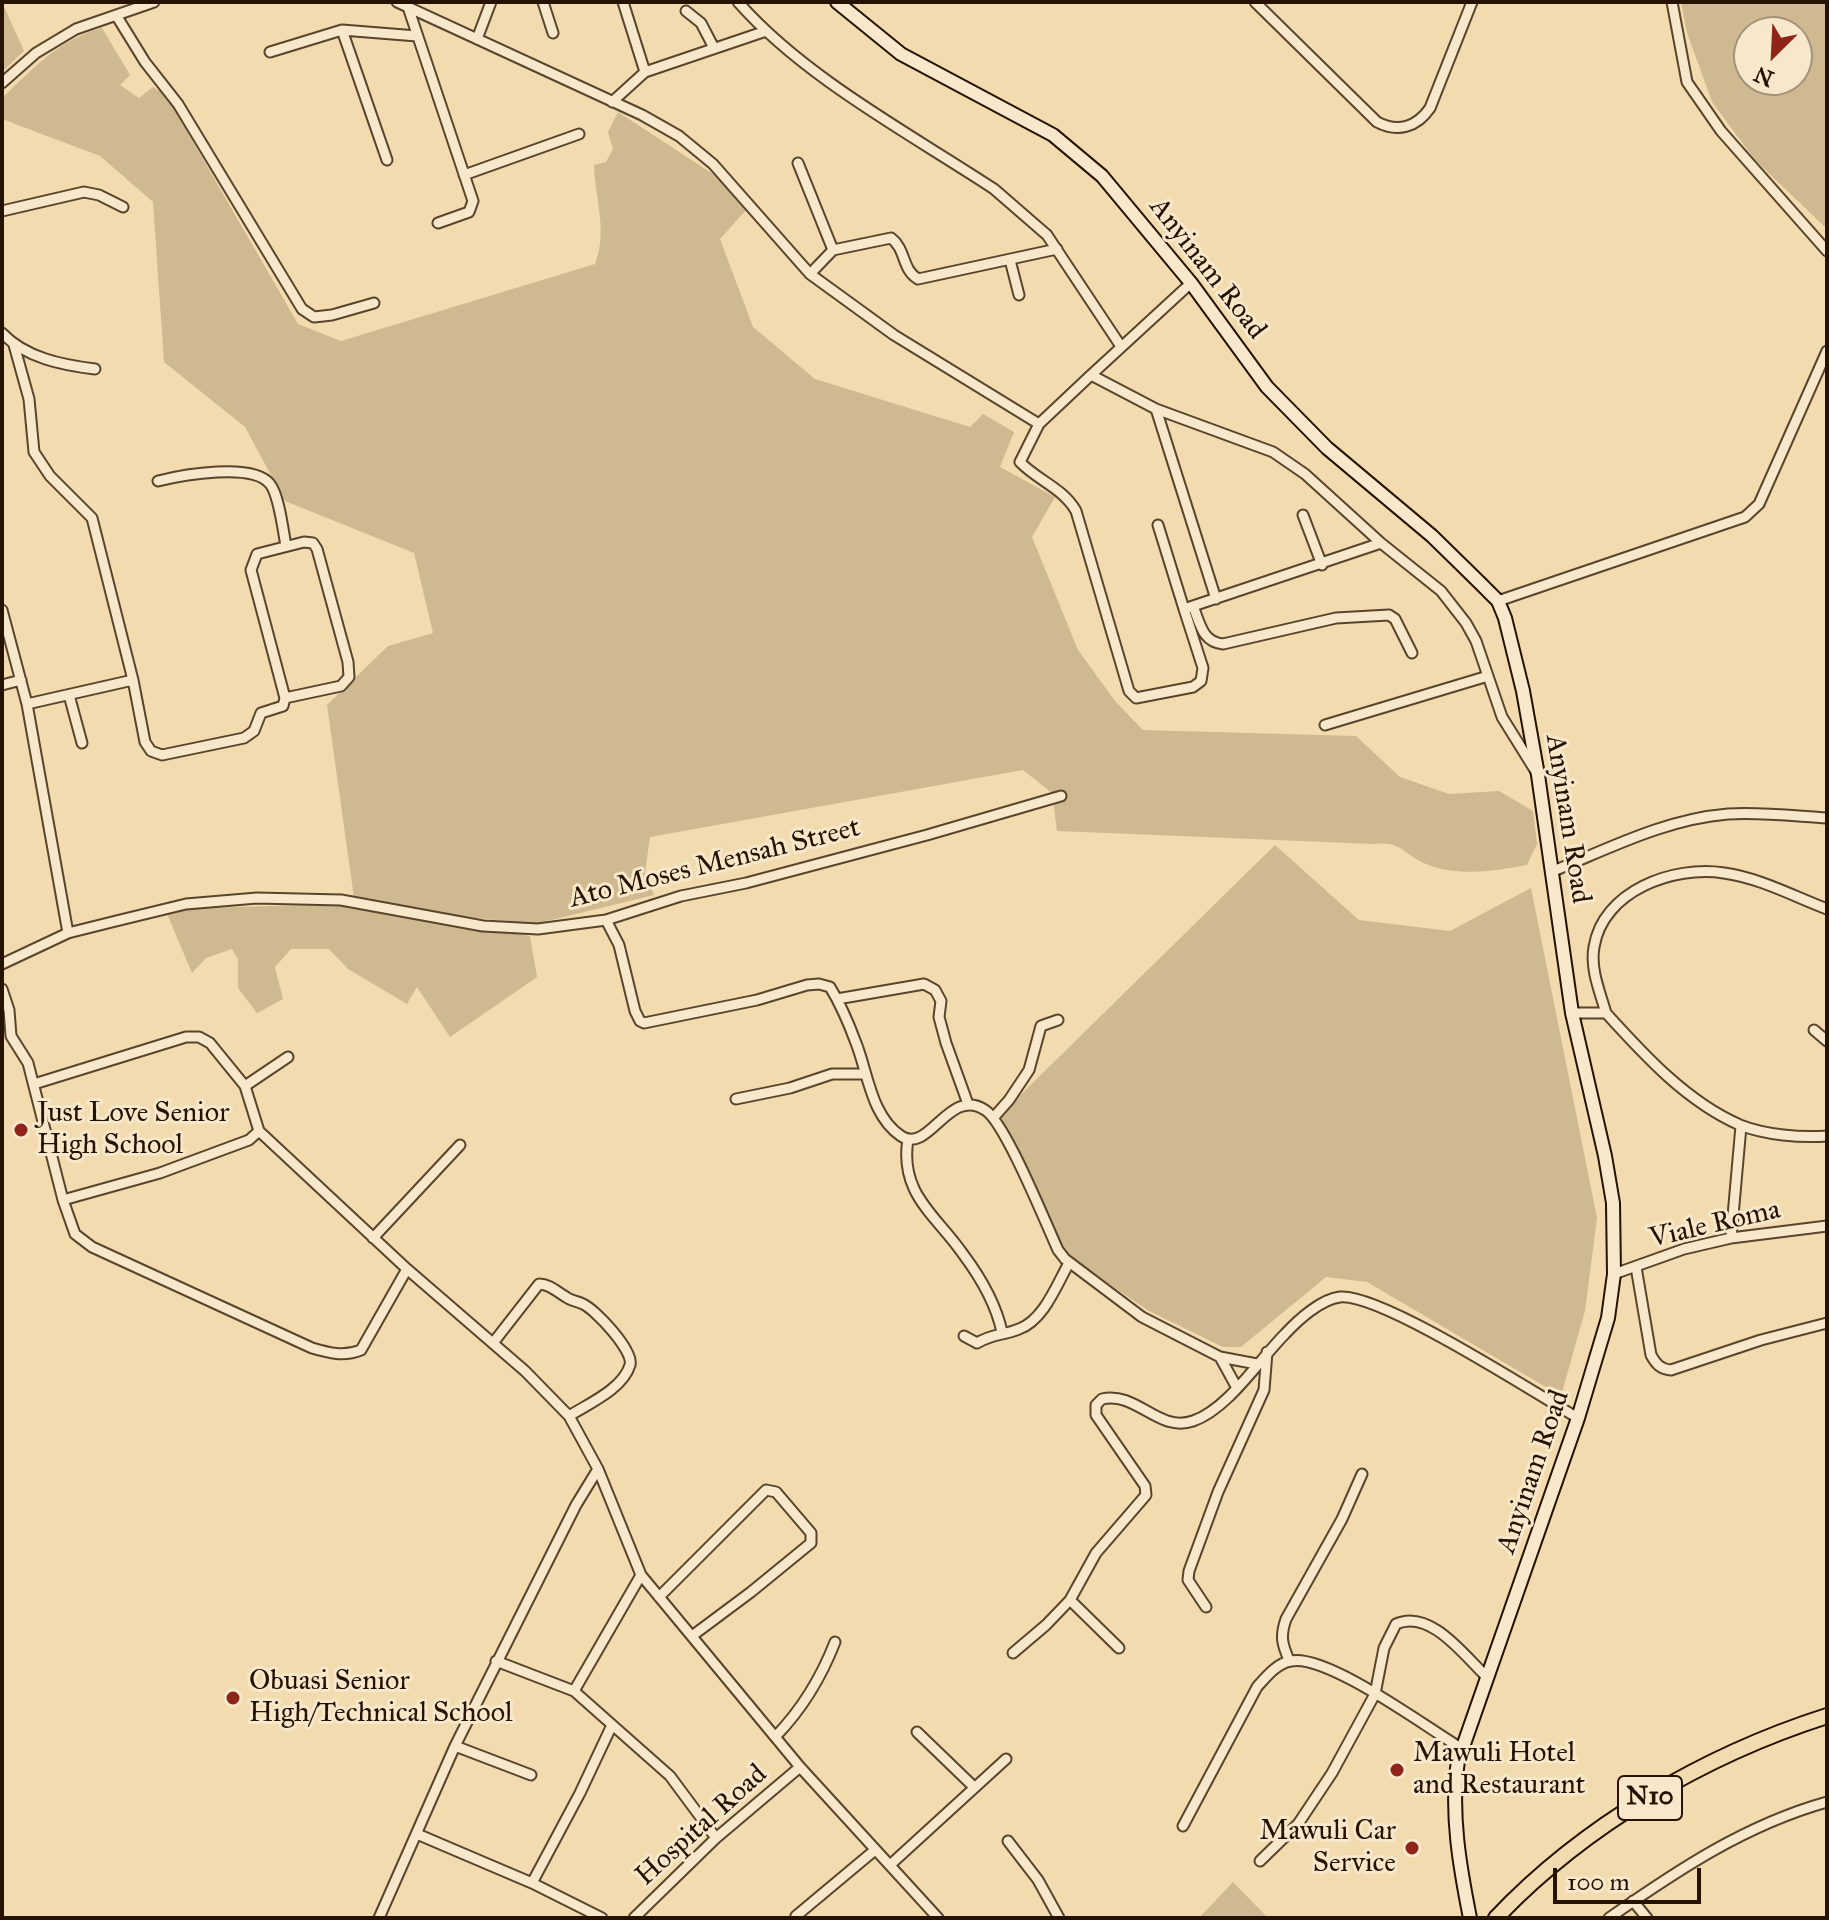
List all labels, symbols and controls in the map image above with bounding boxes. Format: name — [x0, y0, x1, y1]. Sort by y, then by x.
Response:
north arrow — [1733, 16, 1813, 96]
text: N — [1750, 60, 1778, 93]
street label: Anyinam Road — [1141, 191, 1273, 347]
street label: Anyinam Road — [1537, 732, 1597, 906]
street label: Ato Moses Mensah Street — [566, 812, 864, 916]
place label: Just Love Senior High School — [37, 1097, 230, 1163]
marker: Just Love Senior High School — [12, 1121, 30, 1139]
street label: Viale Roma — [1646, 1194, 1784, 1256]
street label: Anyinam Road — [1490, 1386, 1578, 1558]
place label: Obuasi Senior High/Technical School — [249, 1665, 512, 1731]
marker: Obuasi Senior High/Technical School — [224, 1689, 242, 1707]
place label: Mawuli Hotel and Restaurant — [1413, 1737, 1585, 1803]
street label: Hospital Road — [629, 1758, 775, 1894]
marker: Mawuli Hotel and Restaurant — [1388, 1761, 1406, 1779]
road number: N10 — [1618, 1776, 1682, 1820]
place label: Mawuli Car Service — [1260, 1815, 1396, 1881]
marker: Mawuli Car Service — [1403, 1839, 1421, 1857]
scale bar — [1557, 1852, 1705, 1902]
text: 100 m — [1567, 1867, 1630, 1897]

